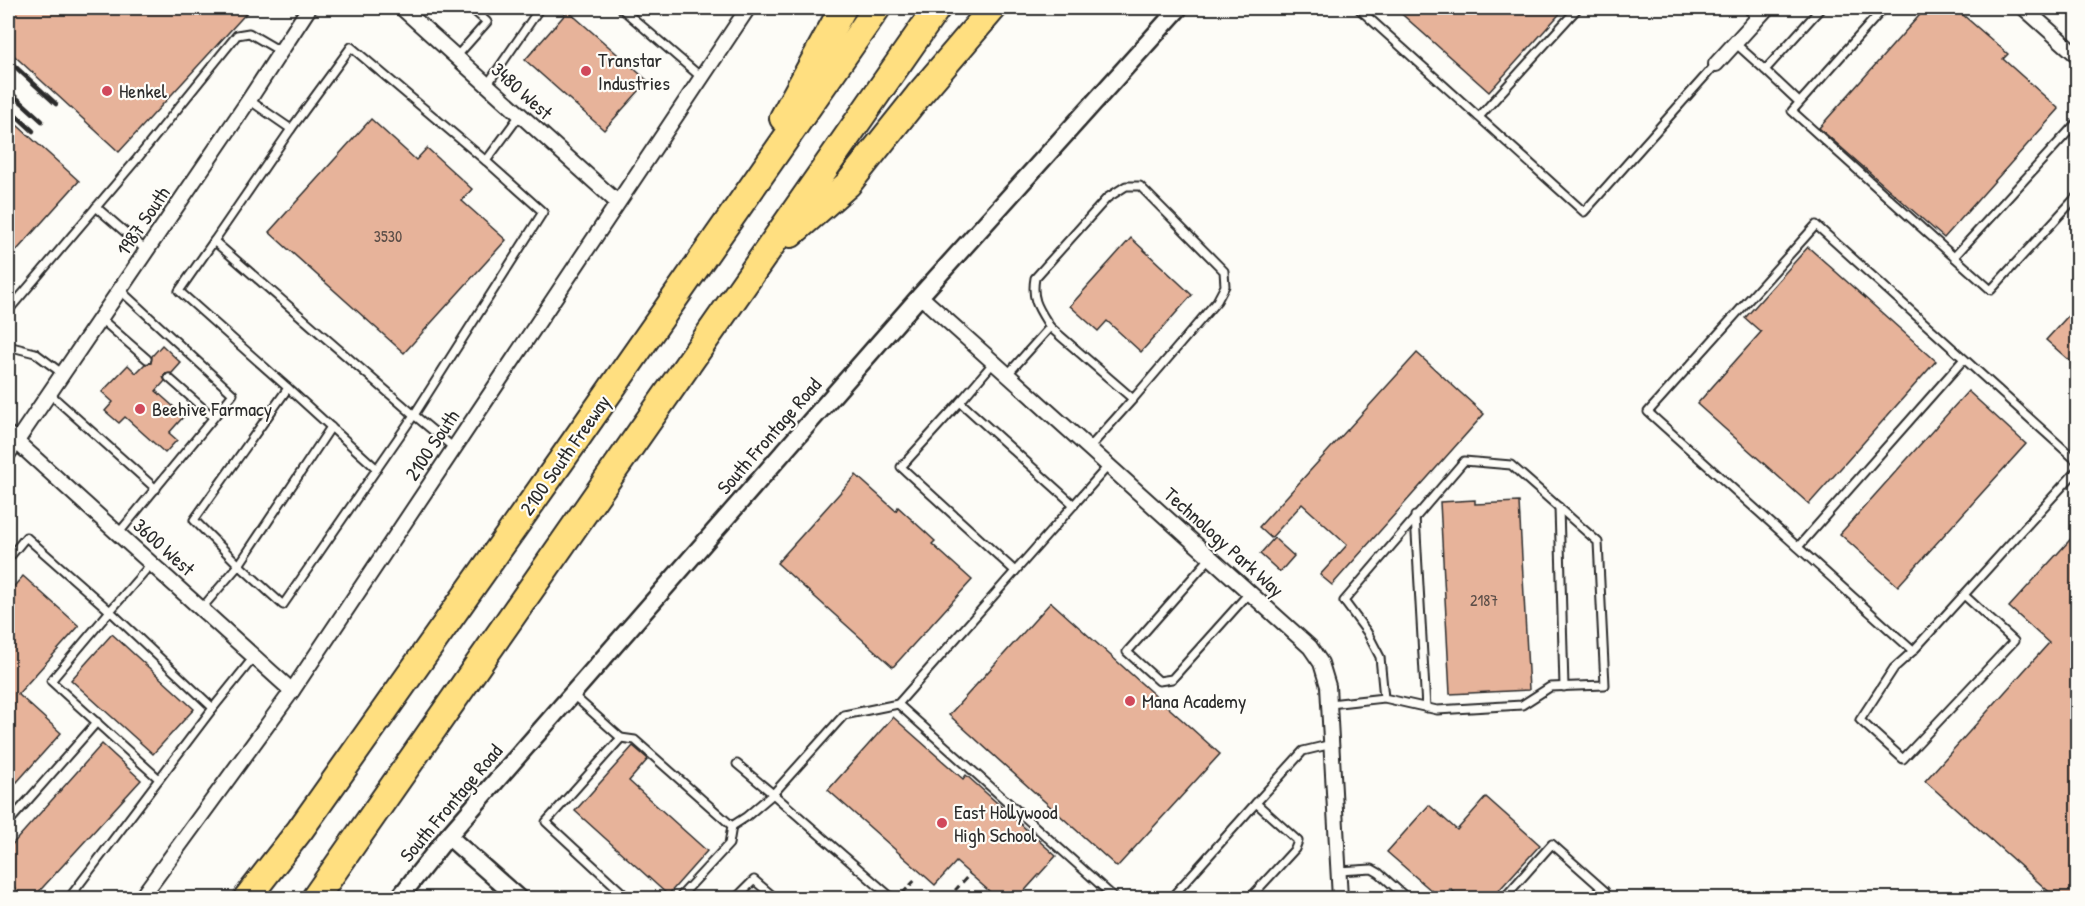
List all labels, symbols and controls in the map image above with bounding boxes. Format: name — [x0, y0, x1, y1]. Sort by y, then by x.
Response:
place label: Transtar Industries — [598, 46, 670, 96]
street label: 3480 West — [486, 56, 560, 126]
marker: Transtar Industries — [579, 64, 593, 78]
place label: Henkel — [119, 77, 168, 104]
marker: Henkel — [100, 84, 114, 98]
street label: 1987 South — [110, 181, 176, 261]
house number: 3530 — [374, 225, 402, 247]
street label: South Frontage Road — [710, 371, 827, 500]
street label: 2100 South Freeway — [513, 389, 616, 520]
place label: Beehive Farmacy — [152, 395, 272, 422]
marker: Beehive Farmacy — [133, 402, 147, 416]
street label: 2100 South — [398, 404, 465, 485]
street label: Technology Park Way — [1159, 481, 1290, 603]
street label: 3600 West — [128, 512, 202, 582]
house number: 2187 — [1470, 589, 1498, 611]
place label: Mana Academy — [1142, 687, 1246, 714]
marker: Mana Academy — [1123, 694, 1137, 708]
street label: South Frontage Road — [393, 738, 508, 867]
place label: East Hollywood High School — [954, 798, 1058, 848]
marker: East Hollywood High School — [935, 816, 949, 830]

